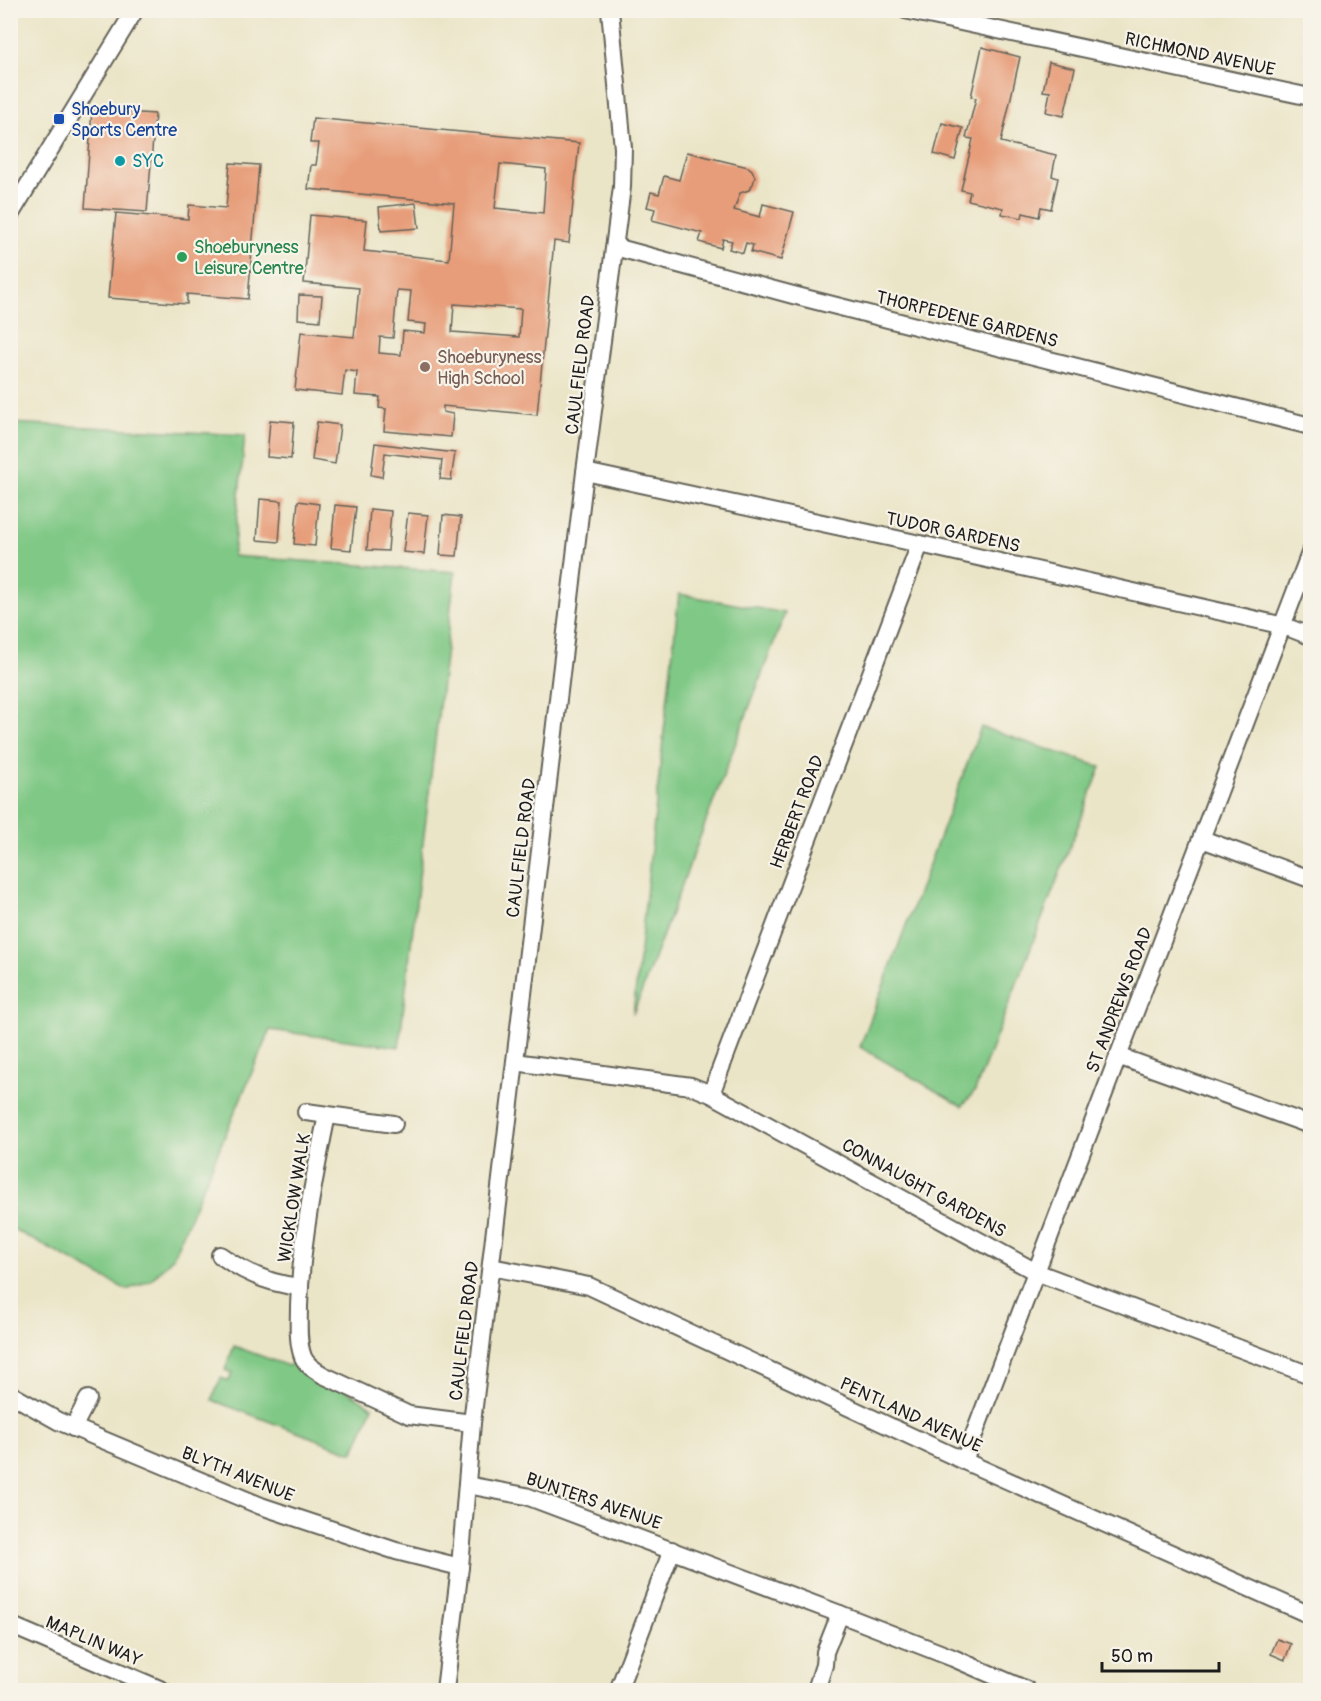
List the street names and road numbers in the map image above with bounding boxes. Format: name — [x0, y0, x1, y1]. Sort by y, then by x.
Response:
street label: RICHMOND AVENUE — [1123, 27, 1277, 82]
street label: THORPEDENE GARDENS — [874, 286, 1060, 353]
street label: CAULFIELD ROAD — [561, 294, 600, 436]
street label: TUDOR GARDENS — [884, 507, 1022, 558]
street label: HERBERT ROAD — [765, 752, 830, 872]
street label: CAULFIELD ROAD — [502, 777, 541, 919]
street label: ST ANDREWS ROAD — [1081, 924, 1158, 1076]
street label: WICKLOW WALK — [273, 1132, 316, 1264]
street label: CONNAUGHT GARDENS — [838, 1134, 1010, 1243]
street label: CAULFIELD ROAD — [445, 1260, 484, 1402]
street label: PENTLAND AVENUE — [836, 1372, 986, 1458]
street label: BLYTH AVENUE — [178, 1441, 297, 1507]
street label: BUNTERS AVENUE — [523, 1468, 665, 1535]
street label: MAPLIN WAY — [42, 1611, 146, 1672]

